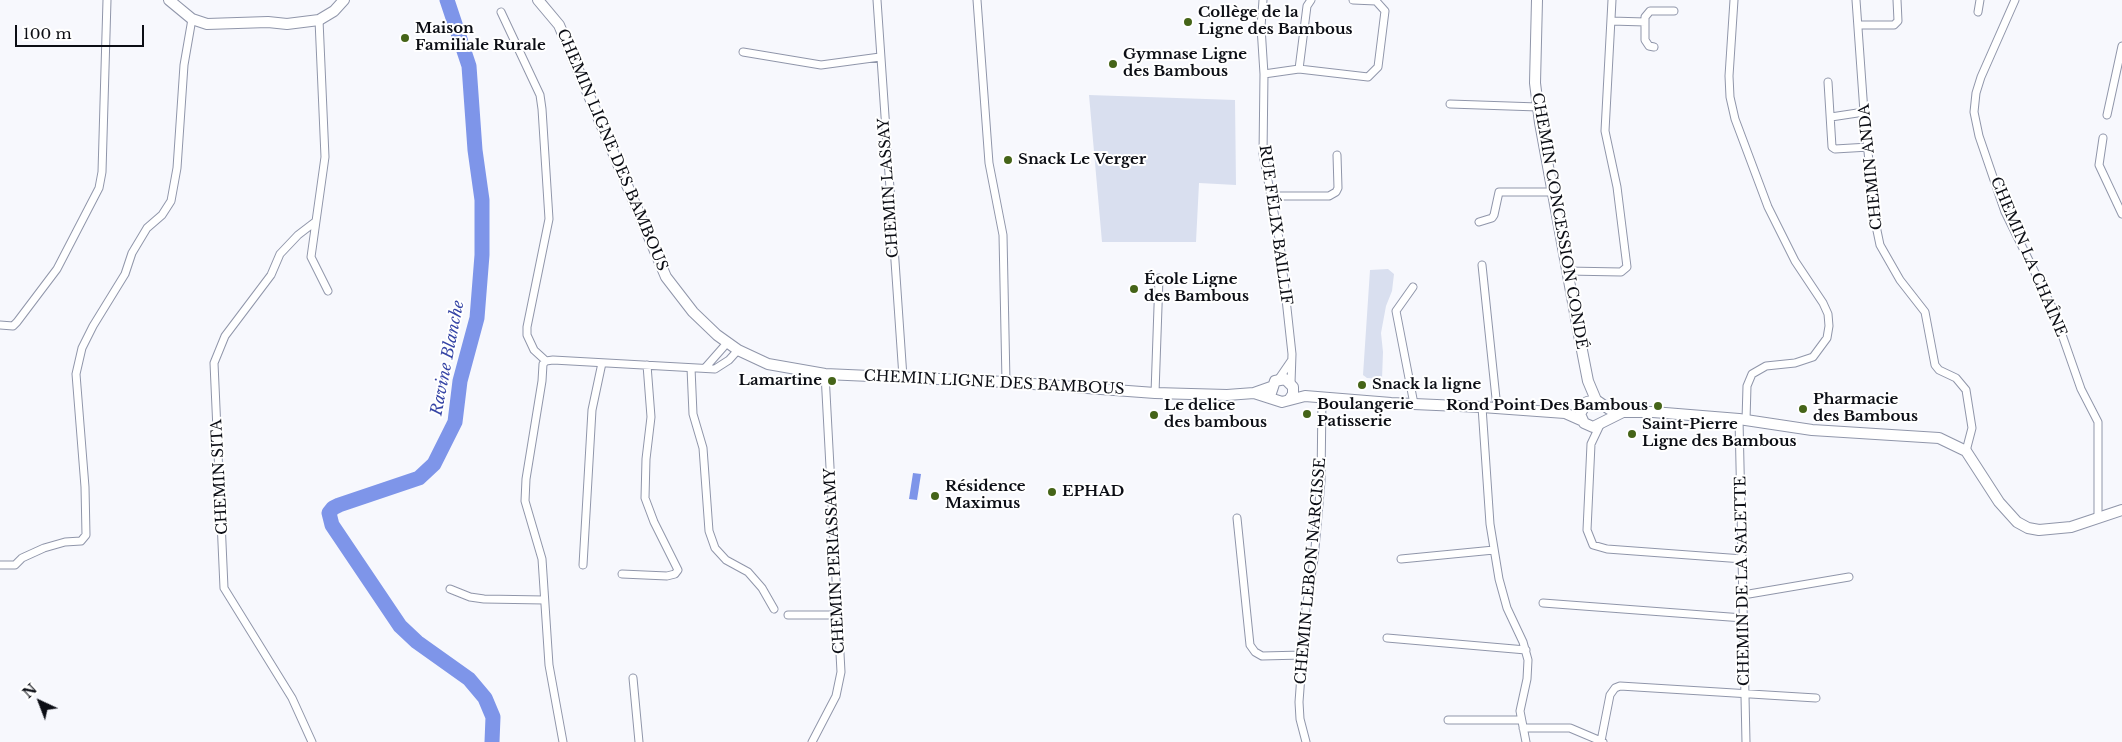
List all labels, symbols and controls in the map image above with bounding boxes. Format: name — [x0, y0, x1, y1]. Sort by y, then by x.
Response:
place label: Collège de la Ligne des Bambous — [1198, 4, 1353, 39]
scale bar — [18, 15, 146, 47]
marker: Collège de la Ligne des Bambous — [1182, 16, 1194, 28]
place label: Maison Familiale Rurale — [415, 20, 546, 55]
text: 100 m — [23, 24, 72, 43]
street label: CHEMIN LIGNE DES BAMBOUS — [553, 26, 671, 274]
marker: Maison Familiale Rurale — [399, 32, 411, 44]
place label: Gymnase Ligne des Bambous — [1123, 46, 1247, 81]
marker: Gymnase Ligne des Bambous — [1107, 58, 1119, 70]
street label: CHEMIN CONCESSION CONDÉ — [1528, 91, 1590, 351]
street label: CHEMIN ANDA — [1855, 103, 1887, 231]
street label: CHEMIN LASSAY — [875, 117, 903, 259]
street label: RUE FÉLIX BAILLIF — [1255, 144, 1295, 306]
place label: Snack Le Verger — [1018, 151, 1146, 169]
marker: Snack Le Verger — [1002, 154, 1014, 166]
street label: CHEMIN LA CHAÎNE — [1986, 174, 2070, 340]
place label: École Ligne des Bambous — [1144, 271, 1249, 306]
marker: École Ligne des Bambous — [1128, 283, 1140, 295]
water label: Ravine Blanche — [427, 299, 469, 417]
street label: CHEMIN LIGNE DES BAMBOUS — [863, 367, 1125, 399]
place label: Lamartine — [739, 372, 822, 390]
marker: Lamartine — [826, 375, 838, 387]
place label: Snack la ligne — [1372, 376, 1481, 394]
marker: Snack la ligne — [1356, 379, 1368, 391]
place label: Pharmacie des Bambous — [1813, 391, 1918, 426]
place label: Boulangerie Patisserie — [1317, 396, 1414, 431]
place label: Le delice des bambous — [1164, 397, 1267, 432]
place label: Rond Point Des Bambous — [1446, 397, 1648, 415]
marker: Rond Point Des Bambous — [1652, 400, 1664, 412]
marker: Pharmacie des Bambous — [1797, 403, 1809, 415]
marker: Boulangerie Patisserie — [1301, 408, 1313, 420]
marker: Le delice des bambous — [1148, 409, 1160, 421]
place label: Saint-Pierre Ligne des Bambous — [1642, 416, 1797, 451]
street label: CHEMIN SITA — [208, 419, 232, 535]
marker: Saint-Pierre Ligne des Bambous — [1626, 428, 1638, 440]
street label: CHEMIN LEBON NARCISSE — [1292, 457, 1330, 685]
street label: CHEMIN PERIASSAMY — [821, 468, 849, 654]
street label: CHEMIN DE LA SALETTE — [1732, 476, 1754, 686]
place label: Résidence Maximus — [945, 478, 1026, 513]
place label: EPHAD — [1062, 483, 1124, 501]
marker: EPHAD — [1046, 486, 1058, 498]
marker: Résidence Maximus — [929, 490, 941, 502]
north arrow — [15, 677, 65, 727]
text: N — [19, 680, 41, 702]

